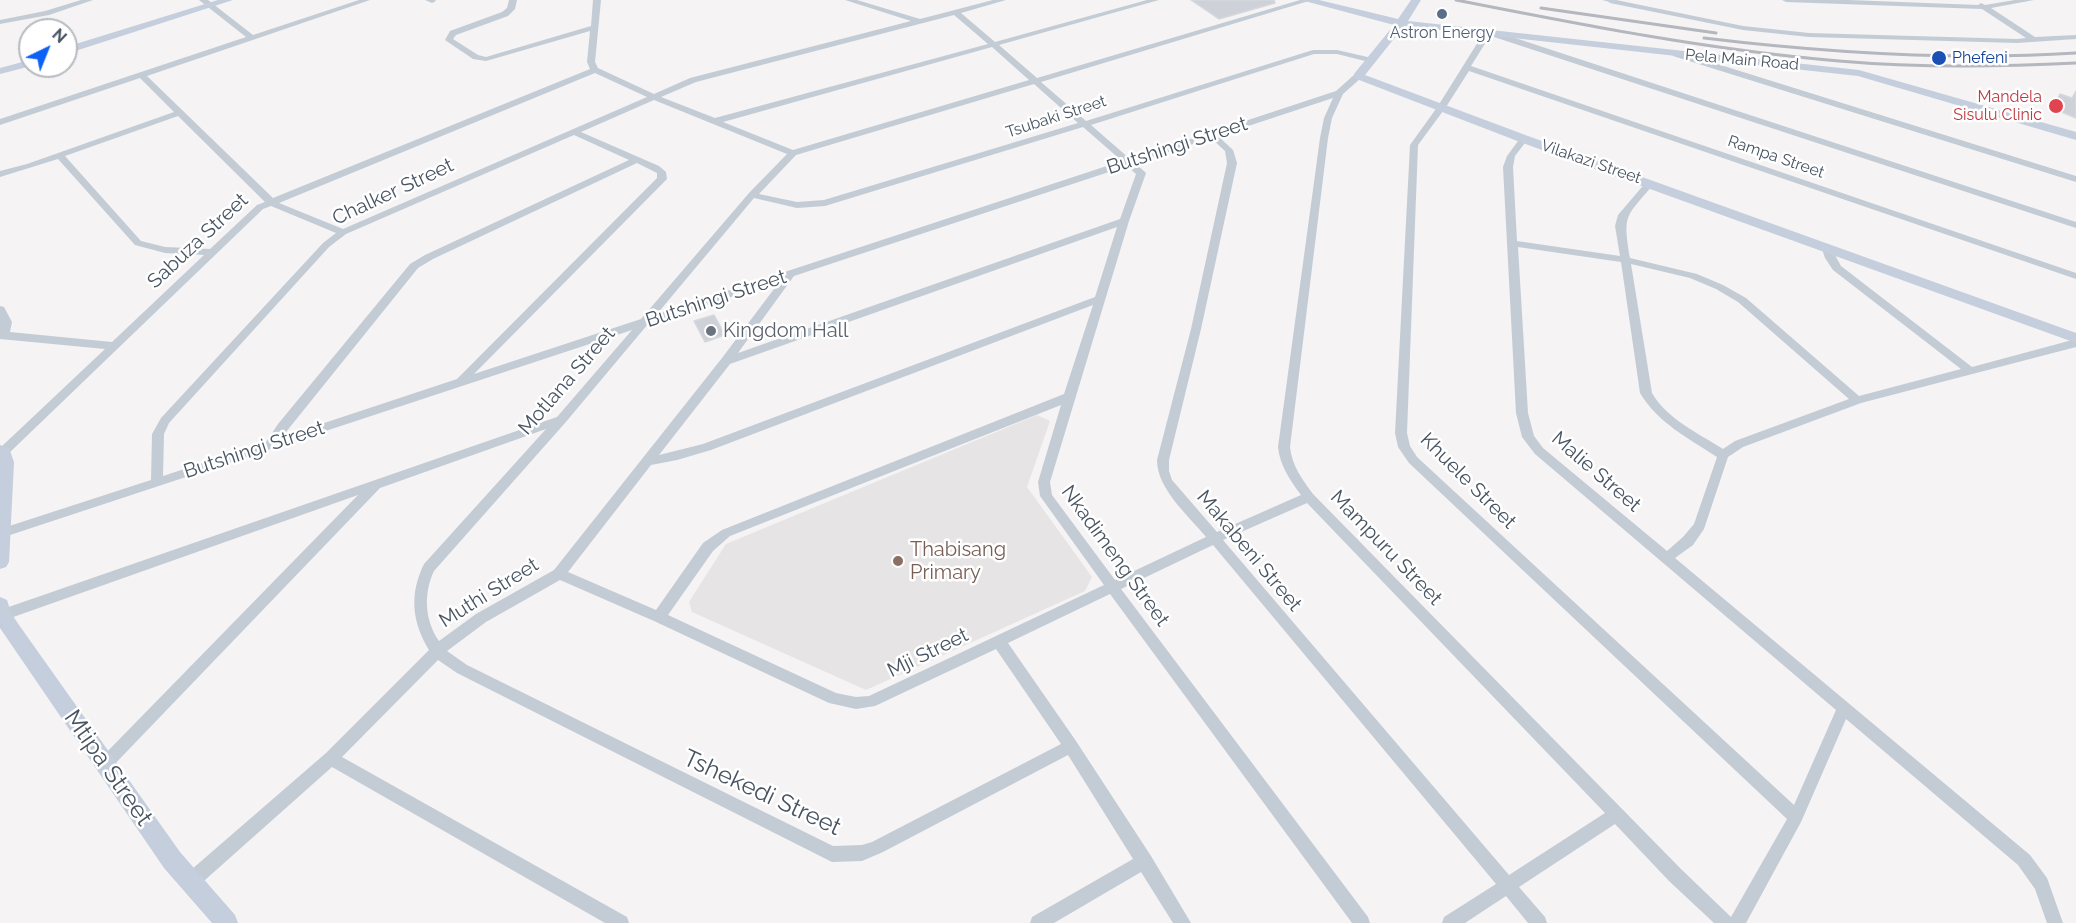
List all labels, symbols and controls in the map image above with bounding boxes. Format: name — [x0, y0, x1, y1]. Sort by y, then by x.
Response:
marker: Astron Energy — [1435, 7, 1449, 21]
north arrow — [18, 18, 78, 78]
place label: Astron Energy — [1390, 23, 1494, 43]
text: N — [48, 25, 70, 47]
street label: Pela Main Road — [1684, 45, 1800, 75]
place label: Phefeni — [1952, 48, 2008, 68]
marker: Phefeni — [1930, 49, 1948, 67]
place label: Mandela Sisulu Clinic — [1953, 87, 2042, 125]
street label: Tsubaki Street — [1003, 92, 1109, 142]
marker: Mandela Sisulu Clinic — [2047, 97, 2065, 115]
street label: Butshingi Street — [1104, 112, 1250, 180]
street label: Rampa Street — [1725, 132, 1827, 182]
street label: Vilakazi Street — [1539, 136, 1643, 188]
street label: Chalker Street — [329, 153, 457, 231]
street label: Sabuza Street — [143, 188, 253, 294]
street label: Butshingi Street — [643, 265, 789, 333]
place label: Kingdom Hall — [723, 319, 848, 343]
street label: Motlana Street — [514, 322, 620, 440]
marker: Kingdom Hall — [704, 324, 718, 338]
street label: Butshingi Street — [181, 416, 327, 484]
street label: Malie Street — [1546, 427, 1646, 517]
street label: Khuele Street — [1415, 428, 1521, 534]
street label: Nkadimeng Street — [1056, 481, 1174, 631]
street label: Makabeni Street — [1191, 486, 1307, 616]
street label: Mampuru Street — [1325, 486, 1447, 610]
place label: Thabisang Primary — [910, 538, 1006, 585]
street label: Muthi Street — [435, 553, 543, 633]
marker: Thabisang Primary — [891, 554, 905, 568]
street label: Mji Street — [884, 623, 972, 683]
street label: Mtipa Street — [58, 705, 158, 831]
street label: Tshekedi Street — [679, 744, 845, 842]

